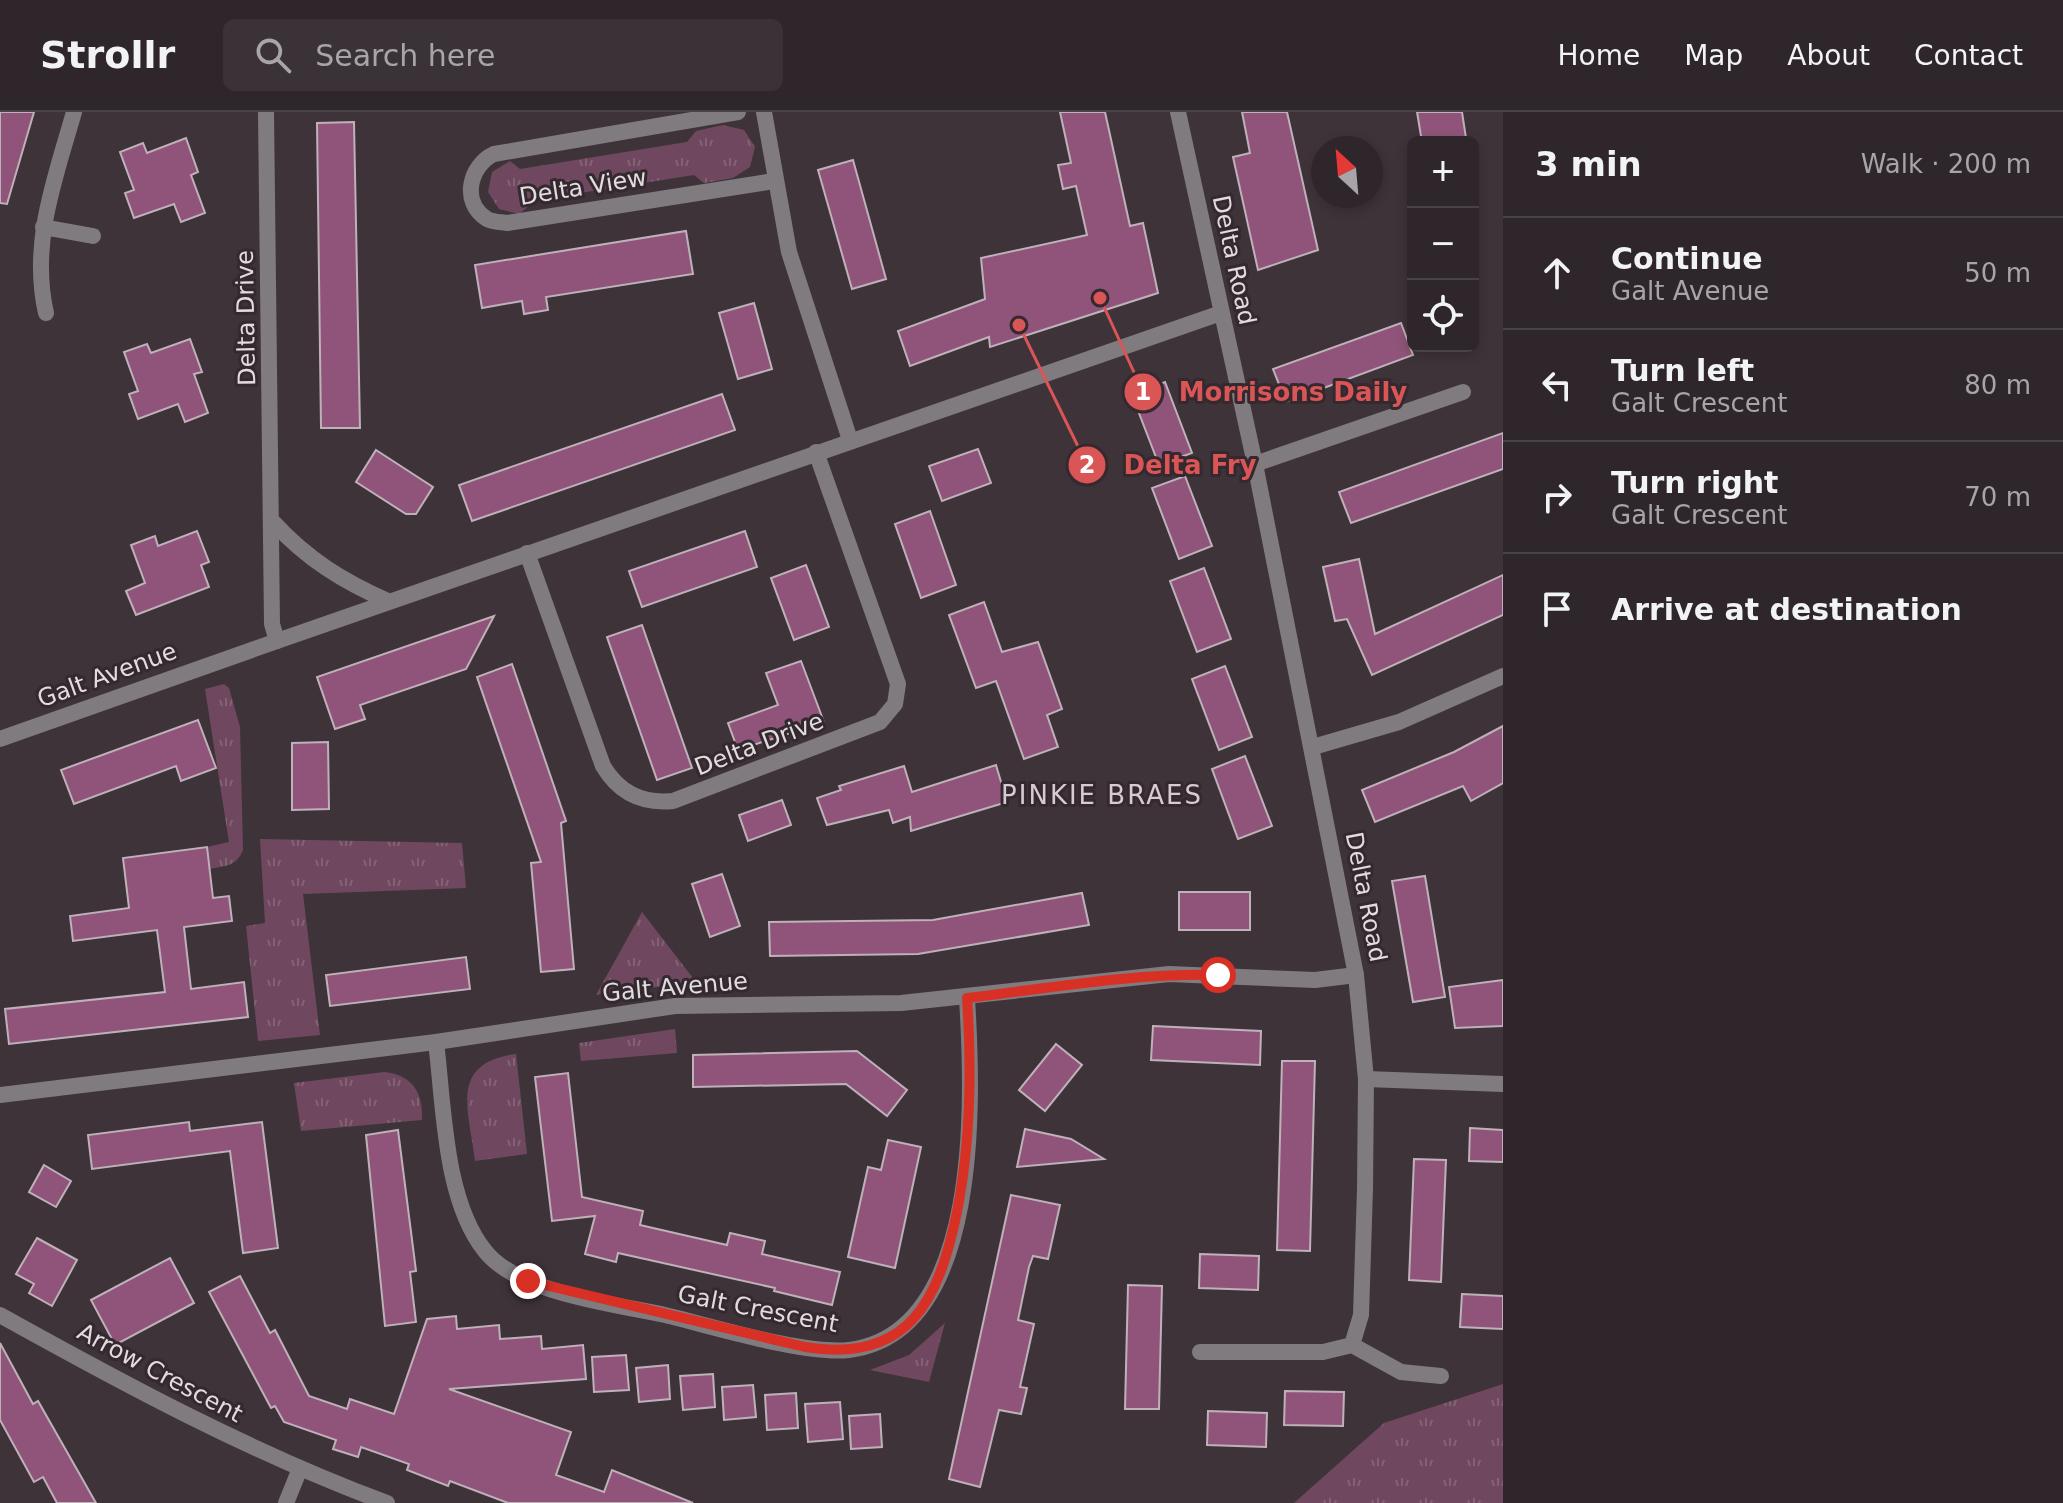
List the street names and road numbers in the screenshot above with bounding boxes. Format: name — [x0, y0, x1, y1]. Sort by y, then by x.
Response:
street label: Delta View — [517, 163, 649, 211]
street label: Delta Road — [1207, 193, 1261, 327]
street label: Delta Drive — [231, 250, 261, 386]
street label: Galt Avenue — [34, 637, 180, 713]
street label: Delta Drive — [691, 707, 827, 781]
street label: Delta Road — [1340, 830, 1392, 964]
street label: Galt Avenue — [601, 967, 749, 1007]
street label: Galt Crescent — [675, 1280, 841, 1338]
street label: Arrow Crescent — [73, 1318, 247, 1428]

